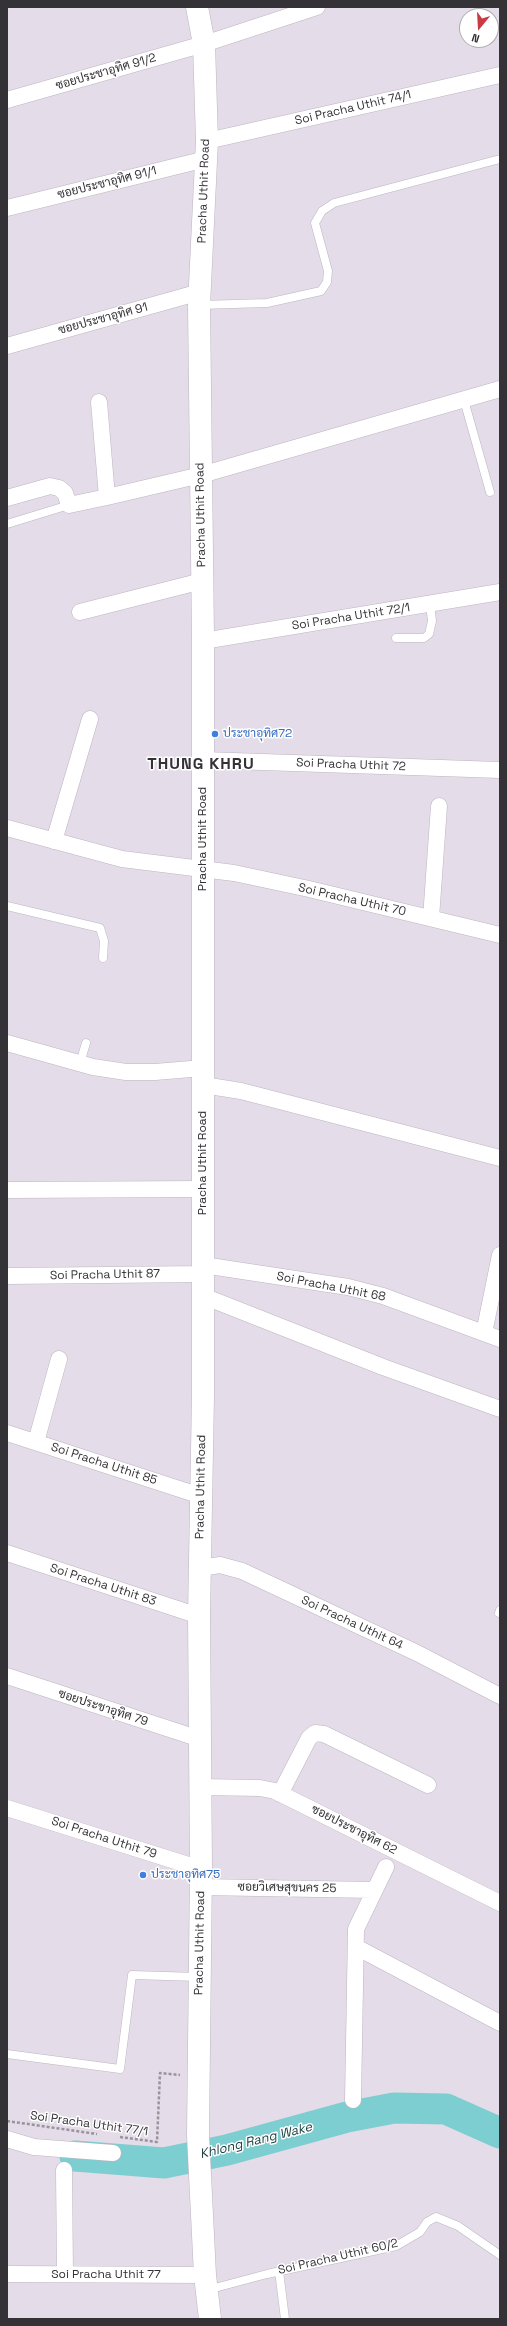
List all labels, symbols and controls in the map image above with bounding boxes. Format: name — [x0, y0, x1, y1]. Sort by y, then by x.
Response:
north arrow — [459, 8, 499, 48]
text: N — [470, 31, 481, 46]
street label: ซอยประชาอุทิศ 91/2 — [54, 51, 158, 93]
street label: Soi Pracha Uthit 74/1 — [293, 88, 413, 128]
street label: Pracha Uthit Road — [195, 138, 213, 244]
street label: ซอยประชาอุทิศ 91/1 — [56, 164, 158, 202]
street label: ซอยประชาอุทิศ 91 — [57, 300, 149, 338]
street label: Pracha Uthit Road — [193, 463, 209, 567]
street label: Soi Pracha Uthit 72/1 — [291, 601, 411, 633]
place label: ประชาอุทิศ72 — [223, 727, 292, 741]
marker: ประชาอุทิศ72 — [210, 729, 220, 739]
district label: THUNG KHRU — [147, 755, 255, 775]
street label: Soi Pracha Uthit 72 — [296, 756, 406, 774]
street label: Pracha Uthit Road — [196, 787, 210, 891]
street label: Soi Pracha Uthit 70 — [297, 881, 407, 919]
street label: Pracha Uthit Road — [196, 1111, 210, 1215]
street label: Soi Pracha Uthit 87 — [50, 1267, 160, 1283]
street label: Soi Pracha Uthit 68 — [275, 1269, 387, 1305]
street label: Pracha Uthit Road — [193, 1435, 209, 1539]
street label: Soi Pracha Uthit 85 — [49, 1440, 159, 1488]
street label: Soi Pracha Uthit 83 — [48, 1561, 158, 1609]
street label: Soi Pracha Uthit 64 — [299, 1593, 405, 1653]
street label: ซอยประชาอุทิศ 79 — [56, 1687, 150, 1729]
street label: ซอยประชาอุทิศ 62 — [309, 1802, 399, 1858]
street label: Soi Pracha Uthit 79 — [49, 1814, 159, 1862]
place label: ประชาอุทิศ75 — [151, 1868, 220, 1882]
marker: ประชาอุทิศ75 — [138, 1870, 148, 1880]
street label: ซอยวิเศษสุขนคร 25 — [237, 1880, 337, 1896]
street label: Pracha Uthit Road — [192, 1891, 208, 1995]
street label: Soi Pracha Uthit 77/1 — [29, 2109, 149, 2139]
water label: Khlong Rang Wake — [198, 2120, 314, 2162]
street label: Soi Pracha Uthit 60/2 — [277, 2236, 399, 2278]
street label: Soi Pracha Uthit 77 — [51, 2268, 161, 2282]

